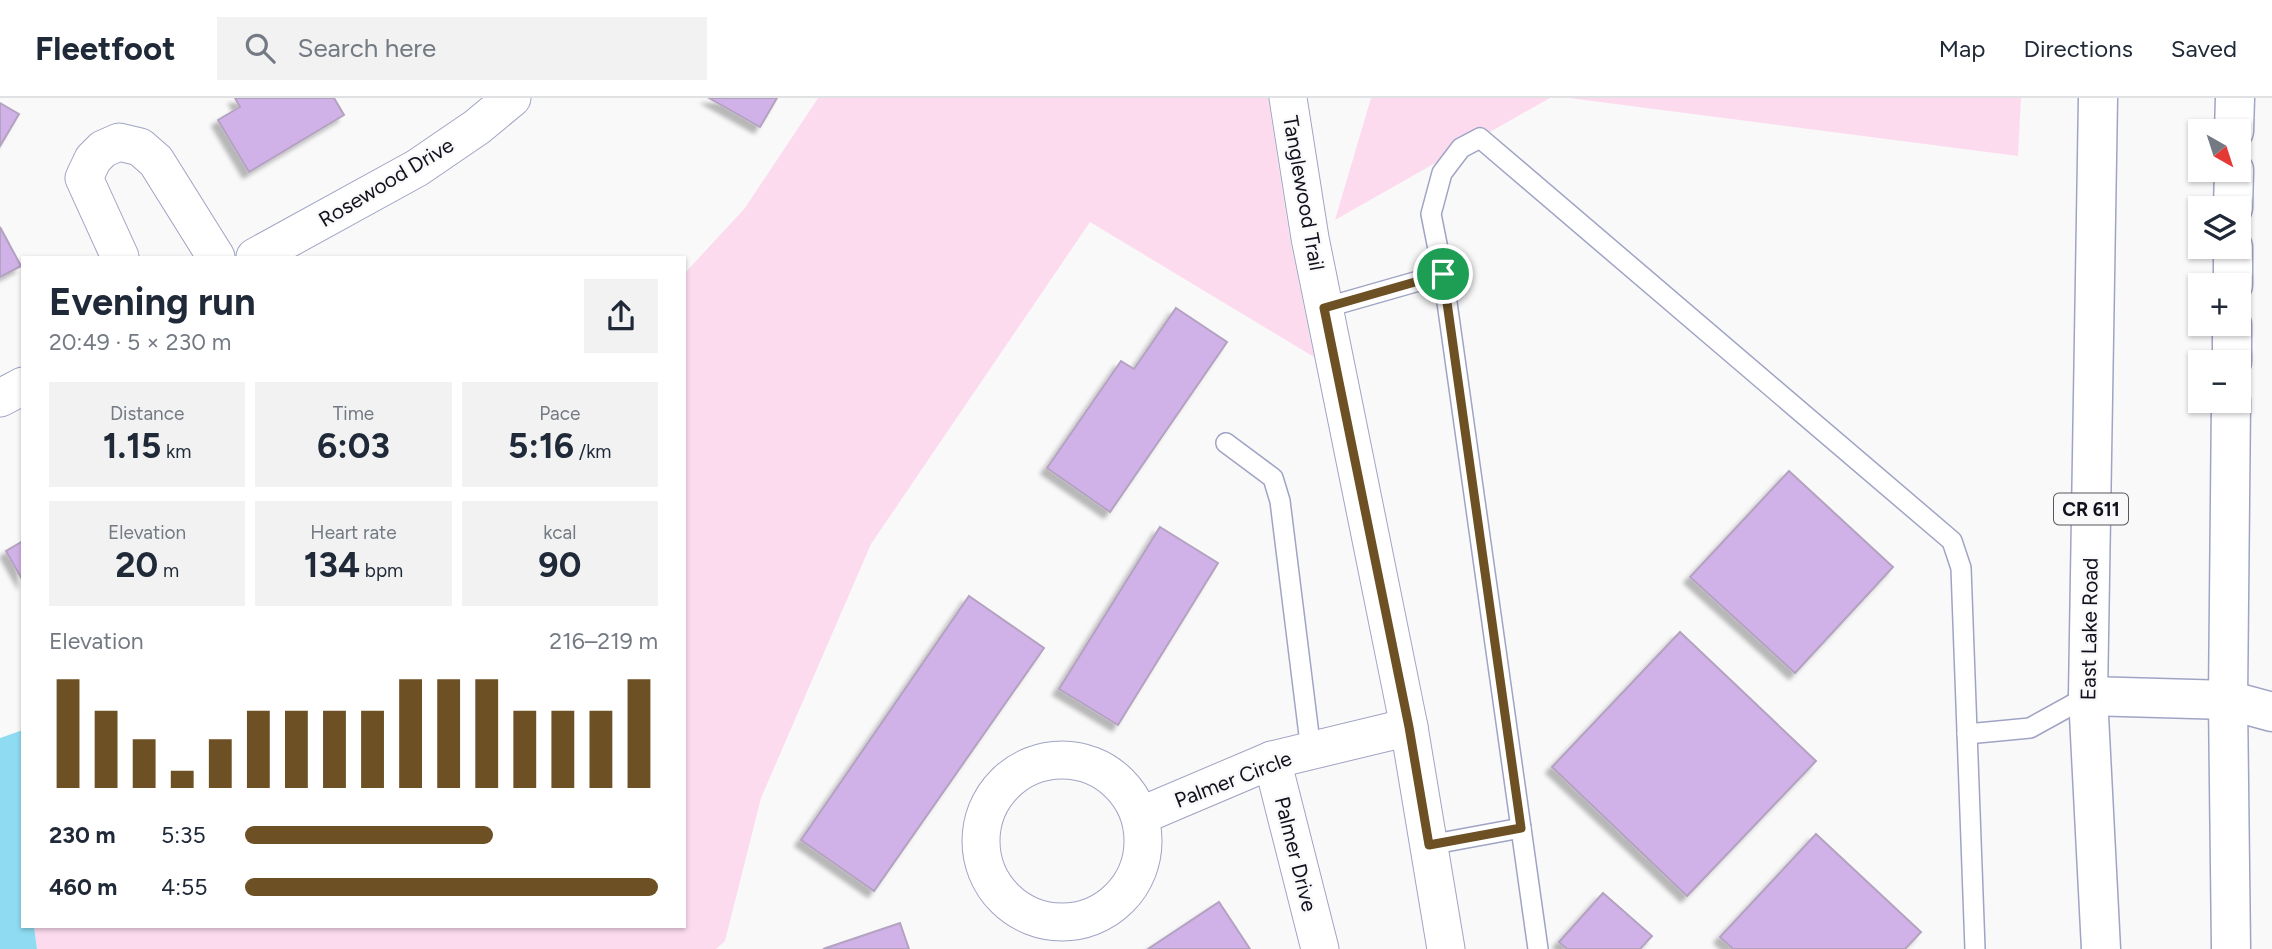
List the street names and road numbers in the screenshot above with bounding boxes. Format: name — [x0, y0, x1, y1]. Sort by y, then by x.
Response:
street label: Tanglewood Trail — [1278, 114, 1330, 272]
street label: Rosewood Drive — [314, 132, 458, 232]
road number: CR 611 — [2054, 494, 2128, 524]
street label: East Lake Road — [2075, 557, 2103, 701]
street label: Palmer Circle — [1171, 745, 1295, 813]
street label: Palmer Drive — [1270, 794, 1322, 914]

